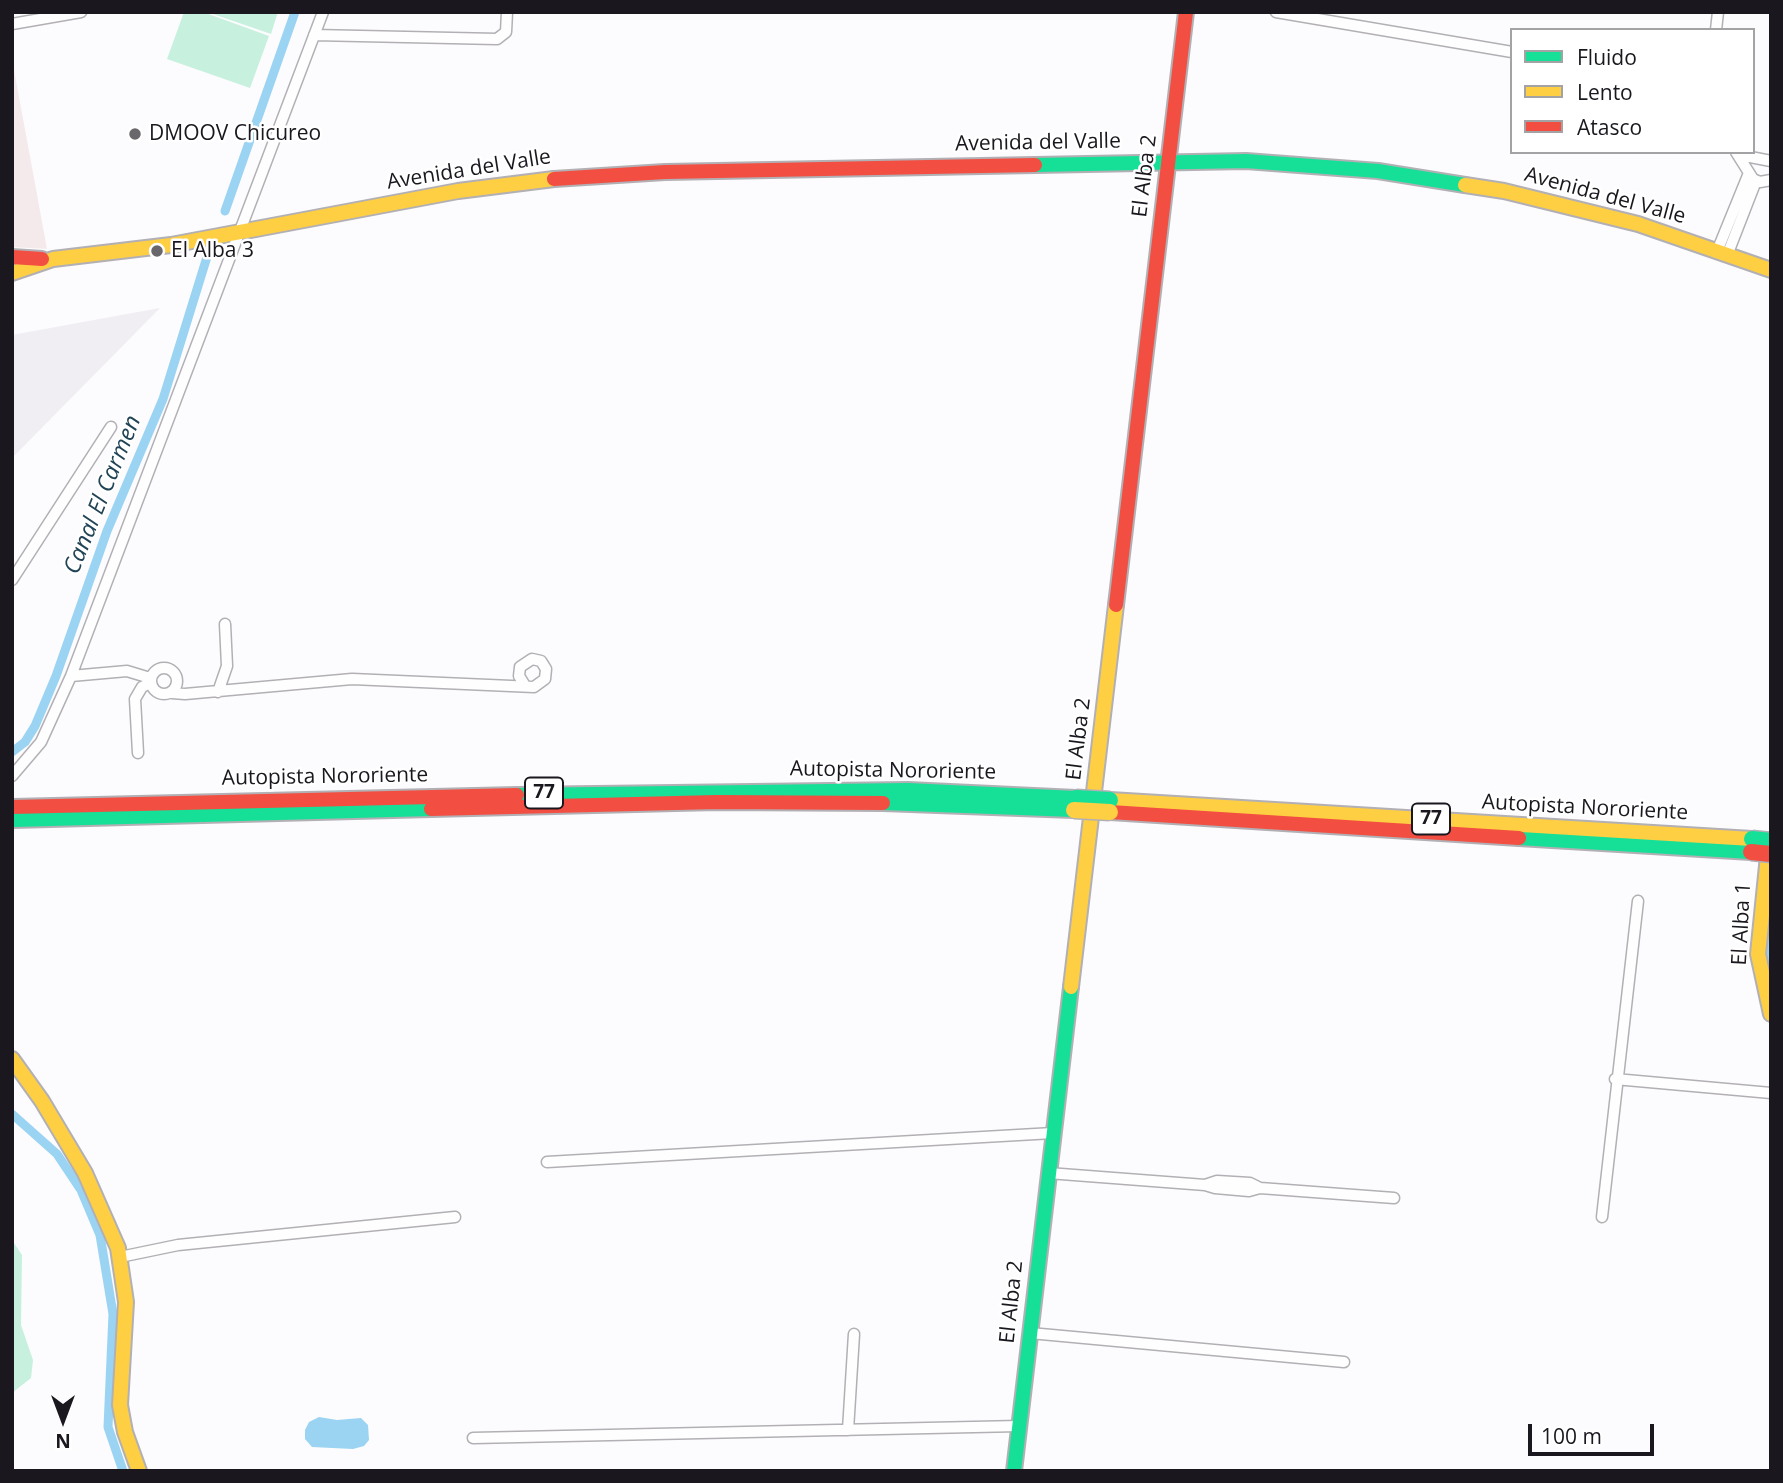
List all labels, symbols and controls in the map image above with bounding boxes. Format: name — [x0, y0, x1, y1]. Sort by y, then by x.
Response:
legend — [1510, 28, 1755, 154]
text: Fluido — [1577, 43, 1637, 71]
text: Lento — [1577, 78, 1633, 106]
text: Atasco — [1577, 113, 1642, 141]
place label: DMOOV Chicureo — [149, 121, 321, 147]
marker: DMOOV Chicureo — [127, 126, 143, 142]
street label: Avenida del Valle — [955, 129, 1121, 157]
street label: El Alba 2 — [1127, 133, 1163, 219]
street label: Avenida del Valle — [385, 145, 553, 195]
street label: Avenida del Valle — [1522, 162, 1688, 230]
place label: El Alba 3 — [171, 238, 254, 264]
marker: El Alba 3 — [149, 243, 165, 259]
water label: Canal El Carmen — [59, 412, 147, 578]
street label: El Alba 2 — [1061, 696, 1097, 782]
street label: Autopista Nororiente — [790, 757, 996, 785]
street label: Autopista Nororiente — [222, 763, 428, 791]
road number: 77 — [525, 778, 563, 808]
street label: Autopista Nororiente — [1481, 790, 1689, 826]
road number: 77 — [1412, 804, 1450, 834]
street label: El Alba 1 — [1727, 882, 1757, 966]
street label: El Alba 2 — [995, 1259, 1029, 1345]
north arrow — [28, 1385, 98, 1455]
scale bar — [1531, 1410, 1657, 1454]
text: 100 m — [1541, 1422, 1602, 1450]
text: N — [55, 1428, 71, 1454]

